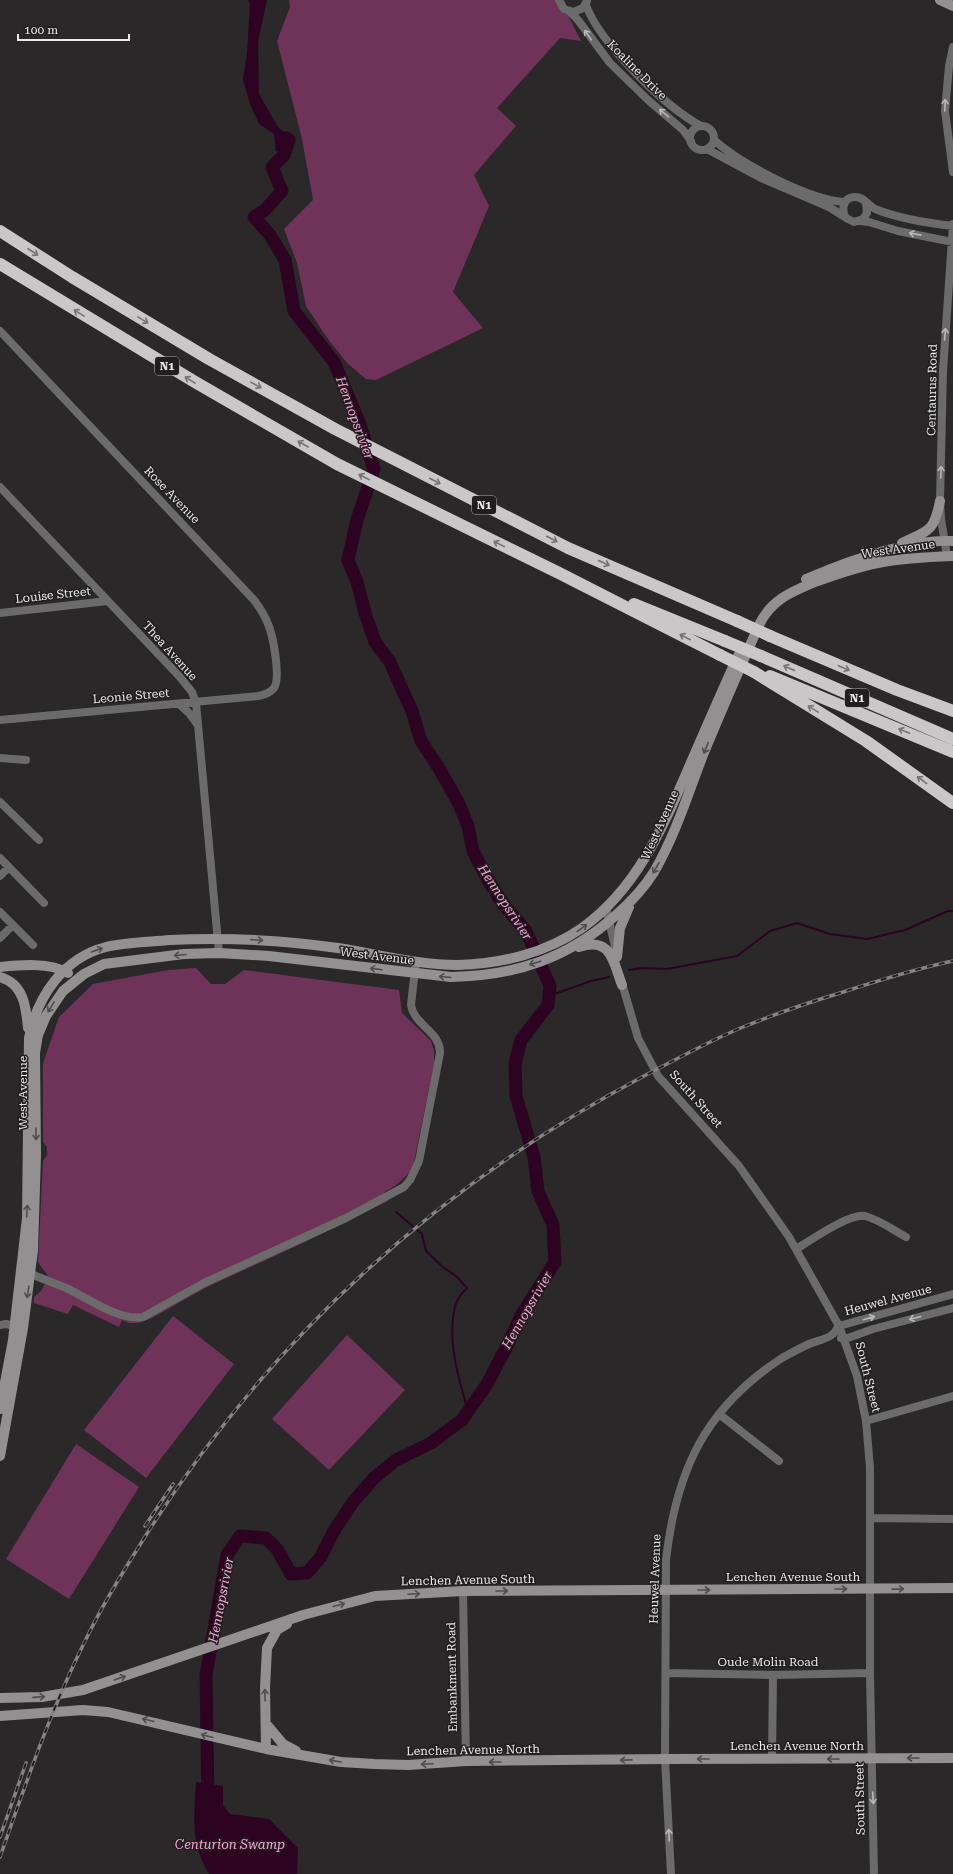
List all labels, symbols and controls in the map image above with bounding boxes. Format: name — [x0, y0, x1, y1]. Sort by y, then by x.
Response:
scale bar — [18, 16, 129, 42]
text: 100 m — [24, 23, 58, 37]
one-way arrow — [584, 30, 592, 41]
street label: Koaline Drive — [604, 37, 670, 103]
one-way arrow — [942, 99, 949, 112]
one-way arrow — [658, 109, 669, 118]
one-way arrow — [909, 230, 922, 238]
one-way arrow — [27, 248, 38, 256]
one-way arrow — [73, 309, 85, 317]
one-way arrow — [137, 317, 149, 325]
one-way arrow — [942, 328, 949, 341]
street label: Centaurus Road — [924, 344, 940, 436]
road number: N1 — [155, 357, 179, 375]
water label: Hennopsrivier — [333, 374, 377, 462]
one-way arrow — [184, 375, 196, 383]
one-way arrow — [250, 382, 262, 390]
one-way arrow — [297, 440, 309, 448]
street label: Rose Avenue — [141, 464, 203, 527]
one-way arrow — [937, 466, 945, 479]
one-way arrow — [358, 473, 370, 480]
one-way arrow — [429, 478, 441, 485]
road number: N1 — [472, 496, 496, 514]
one-way arrow — [545, 536, 557, 543]
street label: West Avenue — [860, 537, 936, 561]
one-way arrow — [493, 539, 505, 547]
one-way arrow — [597, 560, 609, 567]
street label: Louise Street — [15, 584, 92, 606]
street label: Thea Avenue — [140, 618, 201, 684]
one-way arrow — [679, 633, 691, 640]
one-way arrow — [783, 664, 795, 671]
one-way arrow — [838, 664, 850, 672]
street label: Leonie Street — [92, 686, 171, 706]
road number: N1 — [845, 689, 869, 707]
one-way arrow — [808, 705, 819, 713]
one-way arrow — [899, 727, 911, 735]
one-way arrow — [702, 742, 710, 754]
one-way arrow — [916, 776, 927, 784]
street label: West Avenue — [638, 788, 682, 862]
water label: Hennopsrivier — [474, 861, 535, 943]
one-way arrow — [651, 862, 659, 874]
one-way arrow — [576, 924, 587, 932]
one-way arrow — [250, 936, 263, 943]
street label: West Avenue — [339, 945, 415, 968]
one-way arrow — [90, 946, 103, 953]
one-way arrow — [174, 951, 187, 959]
one-way arrow — [529, 960, 542, 967]
one-way arrow — [370, 965, 383, 973]
one-way arrow — [439, 973, 452, 980]
one-way arrow — [47, 1001, 55, 1012]
street label: West Avenue — [16, 1055, 30, 1130]
street label: South Street — [667, 1067, 726, 1131]
one-way arrow — [32, 1127, 40, 1140]
one-way arrow — [23, 1205, 31, 1218]
water label: Hennopsrivier — [498, 1268, 556, 1352]
street label: Heuwel Avenue — [843, 1282, 934, 1318]
one-way arrow — [24, 1285, 32, 1298]
one-way arrow — [862, 1314, 875, 1321]
one-way arrow — [909, 1315, 922, 1322]
street label: South Street — [852, 1340, 884, 1414]
street label: Heuwel Avenue — [646, 1533, 664, 1624]
water label: Hennopsrivier — [205, 1555, 237, 1645]
street label: Lenchen Avenue South — [726, 1570, 860, 1584]
street label: Lenchen Avenue South — [401, 1572, 536, 1588]
one-way arrow — [834, 1585, 847, 1593]
one-way arrow — [891, 1585, 904, 1593]
one-way arrow — [697, 1586, 710, 1594]
one-way arrow — [495, 1587, 508, 1595]
one-way arrow — [407, 1590, 420, 1597]
one-way arrow — [332, 1601, 345, 1609]
street label: Embankment Road — [444, 1622, 460, 1732]
street label: Oude Molin Road — [718, 1655, 819, 1669]
one-way arrow — [114, 1674, 127, 1681]
one-way arrow — [261, 1689, 269, 1702]
one-way arrow — [32, 1693, 45, 1701]
one-way arrow — [141, 1716, 154, 1724]
one-way arrow — [201, 1731, 214, 1739]
street label: Lenchen Avenue North — [730, 1739, 864, 1753]
street label: Lenchen Avenue North — [406, 1742, 540, 1758]
one-way arrow — [907, 1754, 920, 1762]
one-way arrow — [697, 1755, 710, 1763]
one-way arrow — [827, 1755, 840, 1763]
one-way arrow — [329, 1756, 342, 1764]
one-way arrow — [620, 1756, 633, 1764]
one-way arrow — [489, 1758, 502, 1766]
one-way arrow — [421, 1760, 434, 1767]
street label: South Street — [852, 1762, 868, 1835]
one-way arrow — [869, 1791, 877, 1804]
one-way arrow — [666, 1829, 673, 1842]
water label: Centurion Swamp — [175, 1837, 285, 1852]

